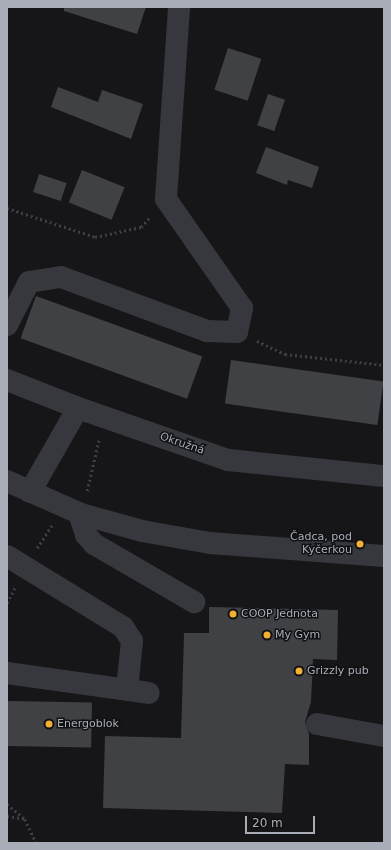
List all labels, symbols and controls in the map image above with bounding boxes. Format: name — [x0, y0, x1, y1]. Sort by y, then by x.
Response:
street label: Okružná — [158, 430, 206, 458]
place label: Čadca, pod Kyčerkou — [290, 531, 352, 557]
marker: Čadca, pod Kyčerkou — [355, 539, 365, 549]
place label: COOP Jednota — [241, 607, 318, 621]
marker: COOP Jednota — [228, 609, 238, 619]
place label: My Gym — [275, 628, 320, 642]
marker: My Gym — [262, 630, 272, 640]
place label: Grizzly pub — [307, 664, 369, 678]
marker: Grizzly pub — [294, 666, 304, 676]
place label: Energoblok — [57, 717, 119, 731]
marker: Energoblok — [44, 719, 54, 729]
scale bar — [247, 808, 317, 834]
text: 20 m — [252, 816, 283, 830]

